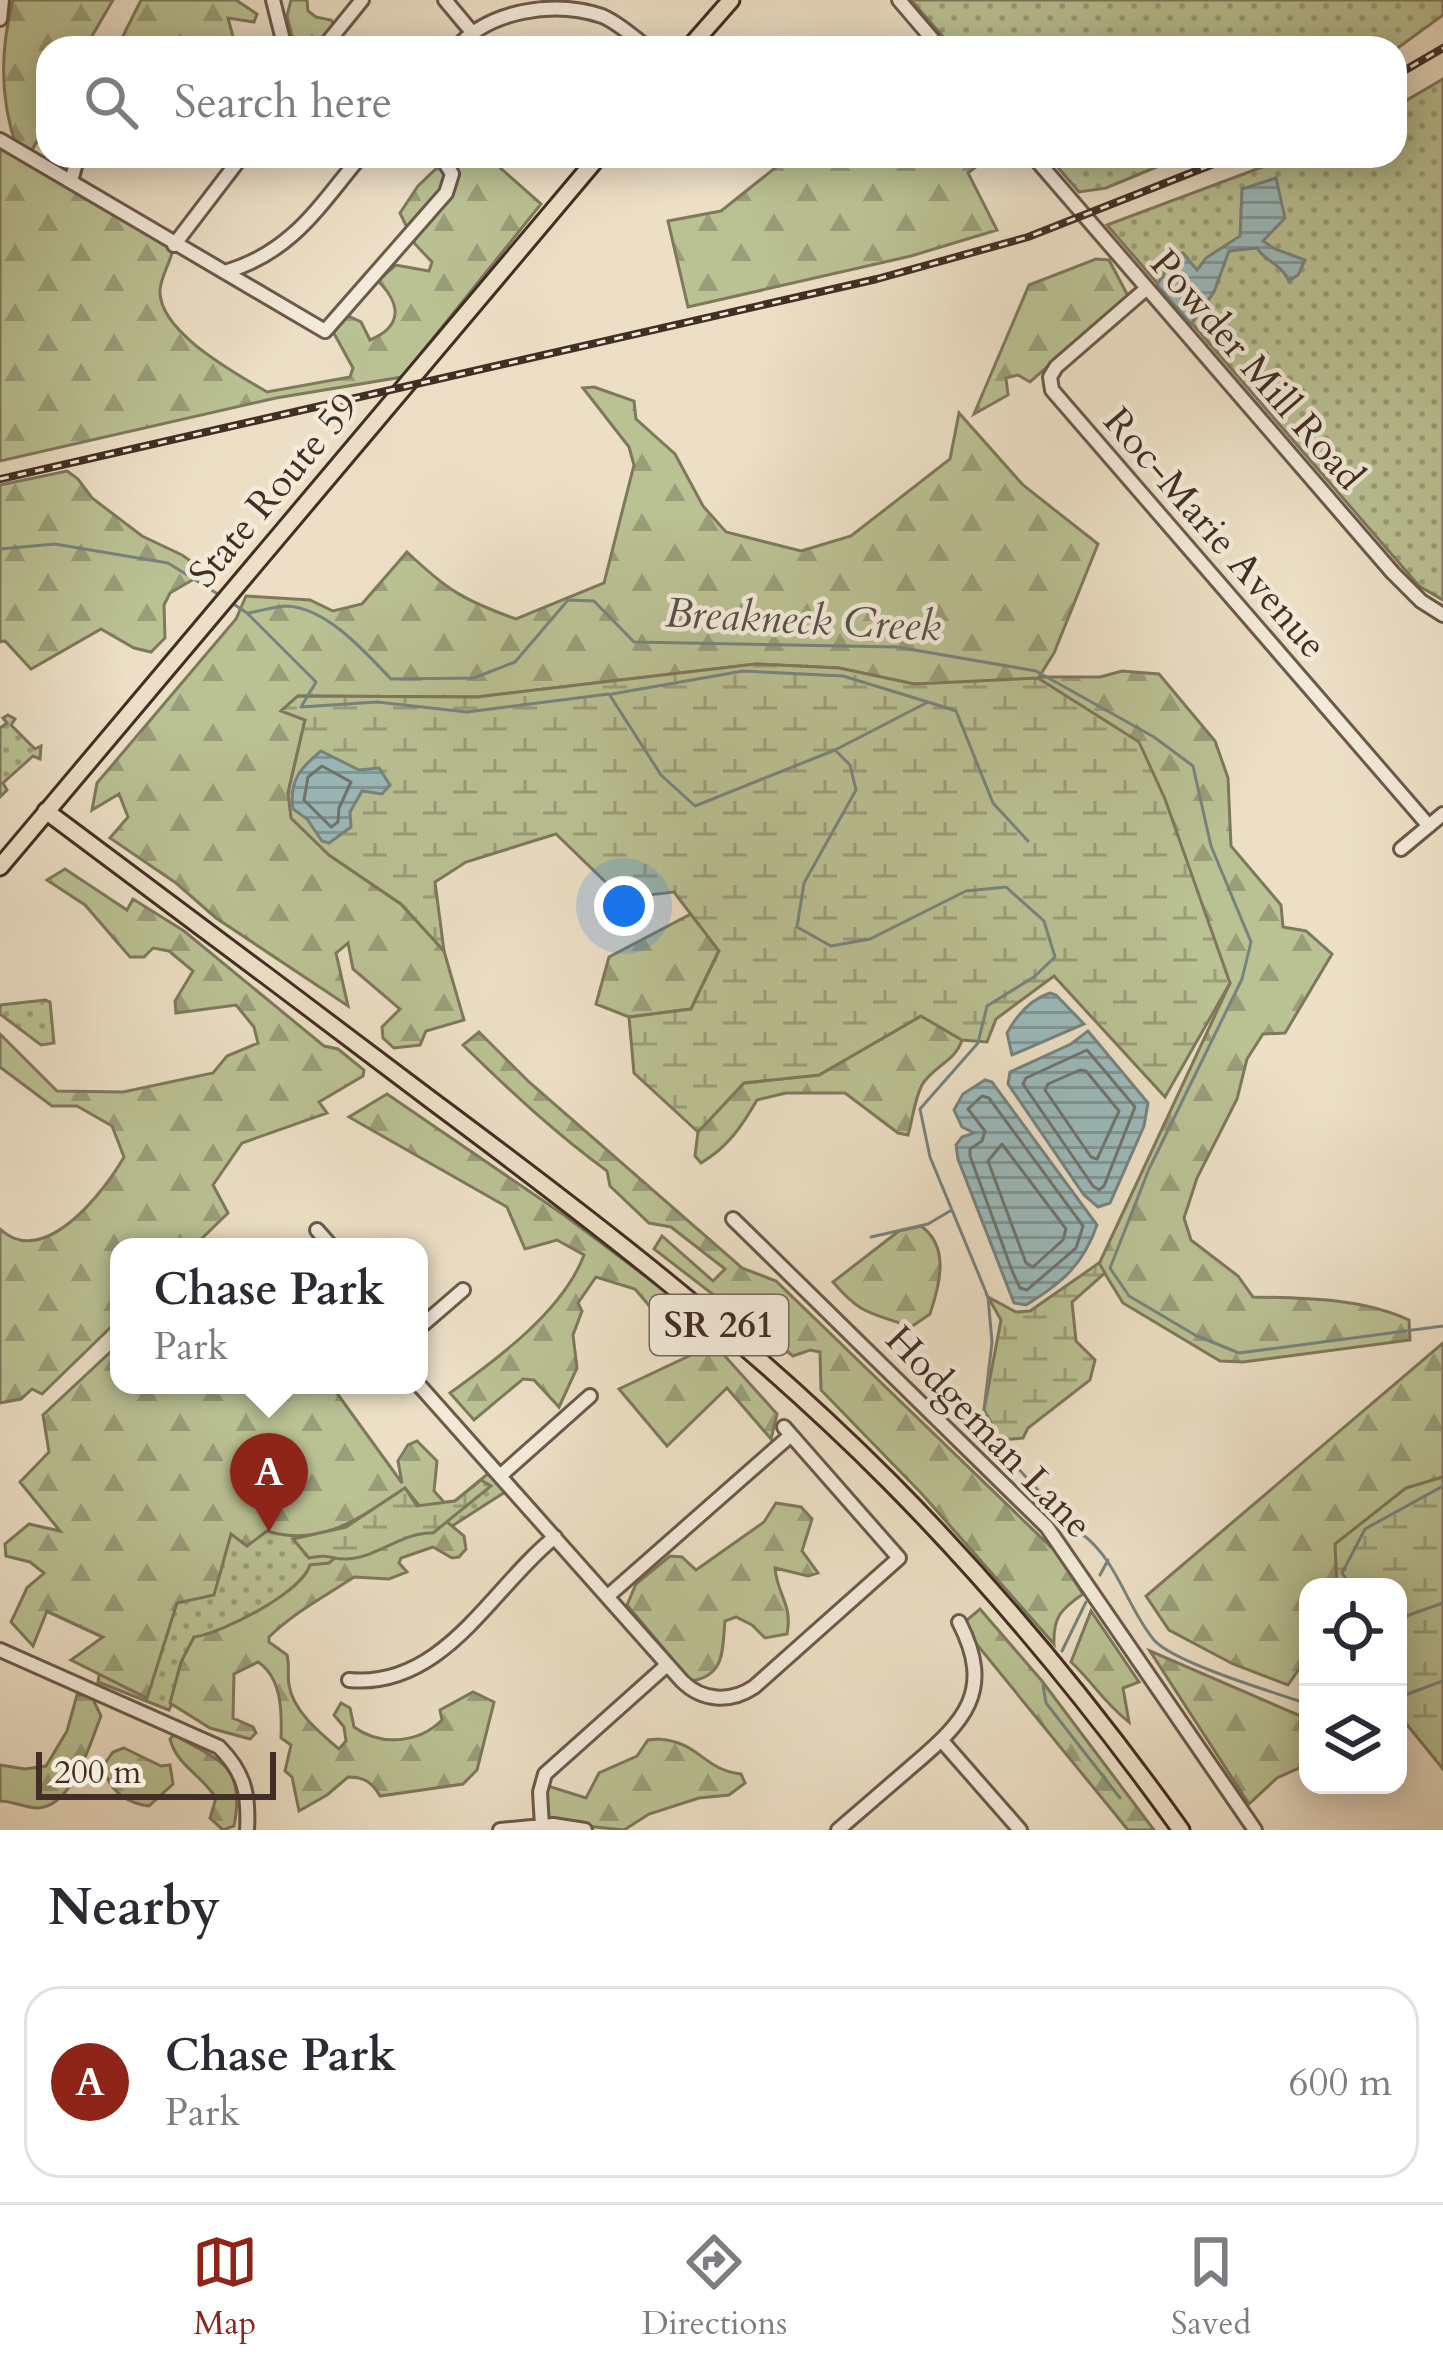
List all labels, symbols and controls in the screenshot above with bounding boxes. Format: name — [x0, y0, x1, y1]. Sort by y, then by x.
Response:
search box — [36, 36, 1407, 168]
icon: search — [78, 69, 144, 135]
text: Search here — [174, 72, 392, 133]
street label: Powder Mill Road — [1138, 239, 1376, 502]
street label: State Route 59 — [177, 381, 371, 599]
street label: Roc-Marie Avenue — [1091, 396, 1339, 670]
water label: Breakneck Creek — [664, 584, 943, 656]
your location — [594, 876, 654, 936]
popup — [110, 1238, 428, 1394]
text: Chase Park — [153, 1259, 385, 1320]
road number: SR 261 — [650, 1295, 788, 1355]
street label: Hodgeman Lane — [874, 1314, 1104, 1550]
text: Park — [153, 1320, 228, 1373]
pin: A — [230, 1433, 308, 1532]
map controls — [1299, 1578, 1407, 1794]
button: locate — [1299, 1578, 1407, 1686]
button: layers — [1299, 1686, 1407, 1794]
scale bar — [36, 1746, 276, 1799]
text: 200 m — [54, 1750, 141, 1795]
text: Nearby — [48, 1873, 220, 1943]
text: Chase Park — [165, 2025, 396, 2086]
text: A — [75, 2056, 105, 2109]
text: 600 m — [1289, 2056, 1392, 2109]
text: Park — [165, 2086, 240, 2139]
tab: Map — [192, 2229, 258, 2346]
tab: Directions — [642, 2229, 787, 2346]
tab: Saved — [1171, 2229, 1251, 2346]

